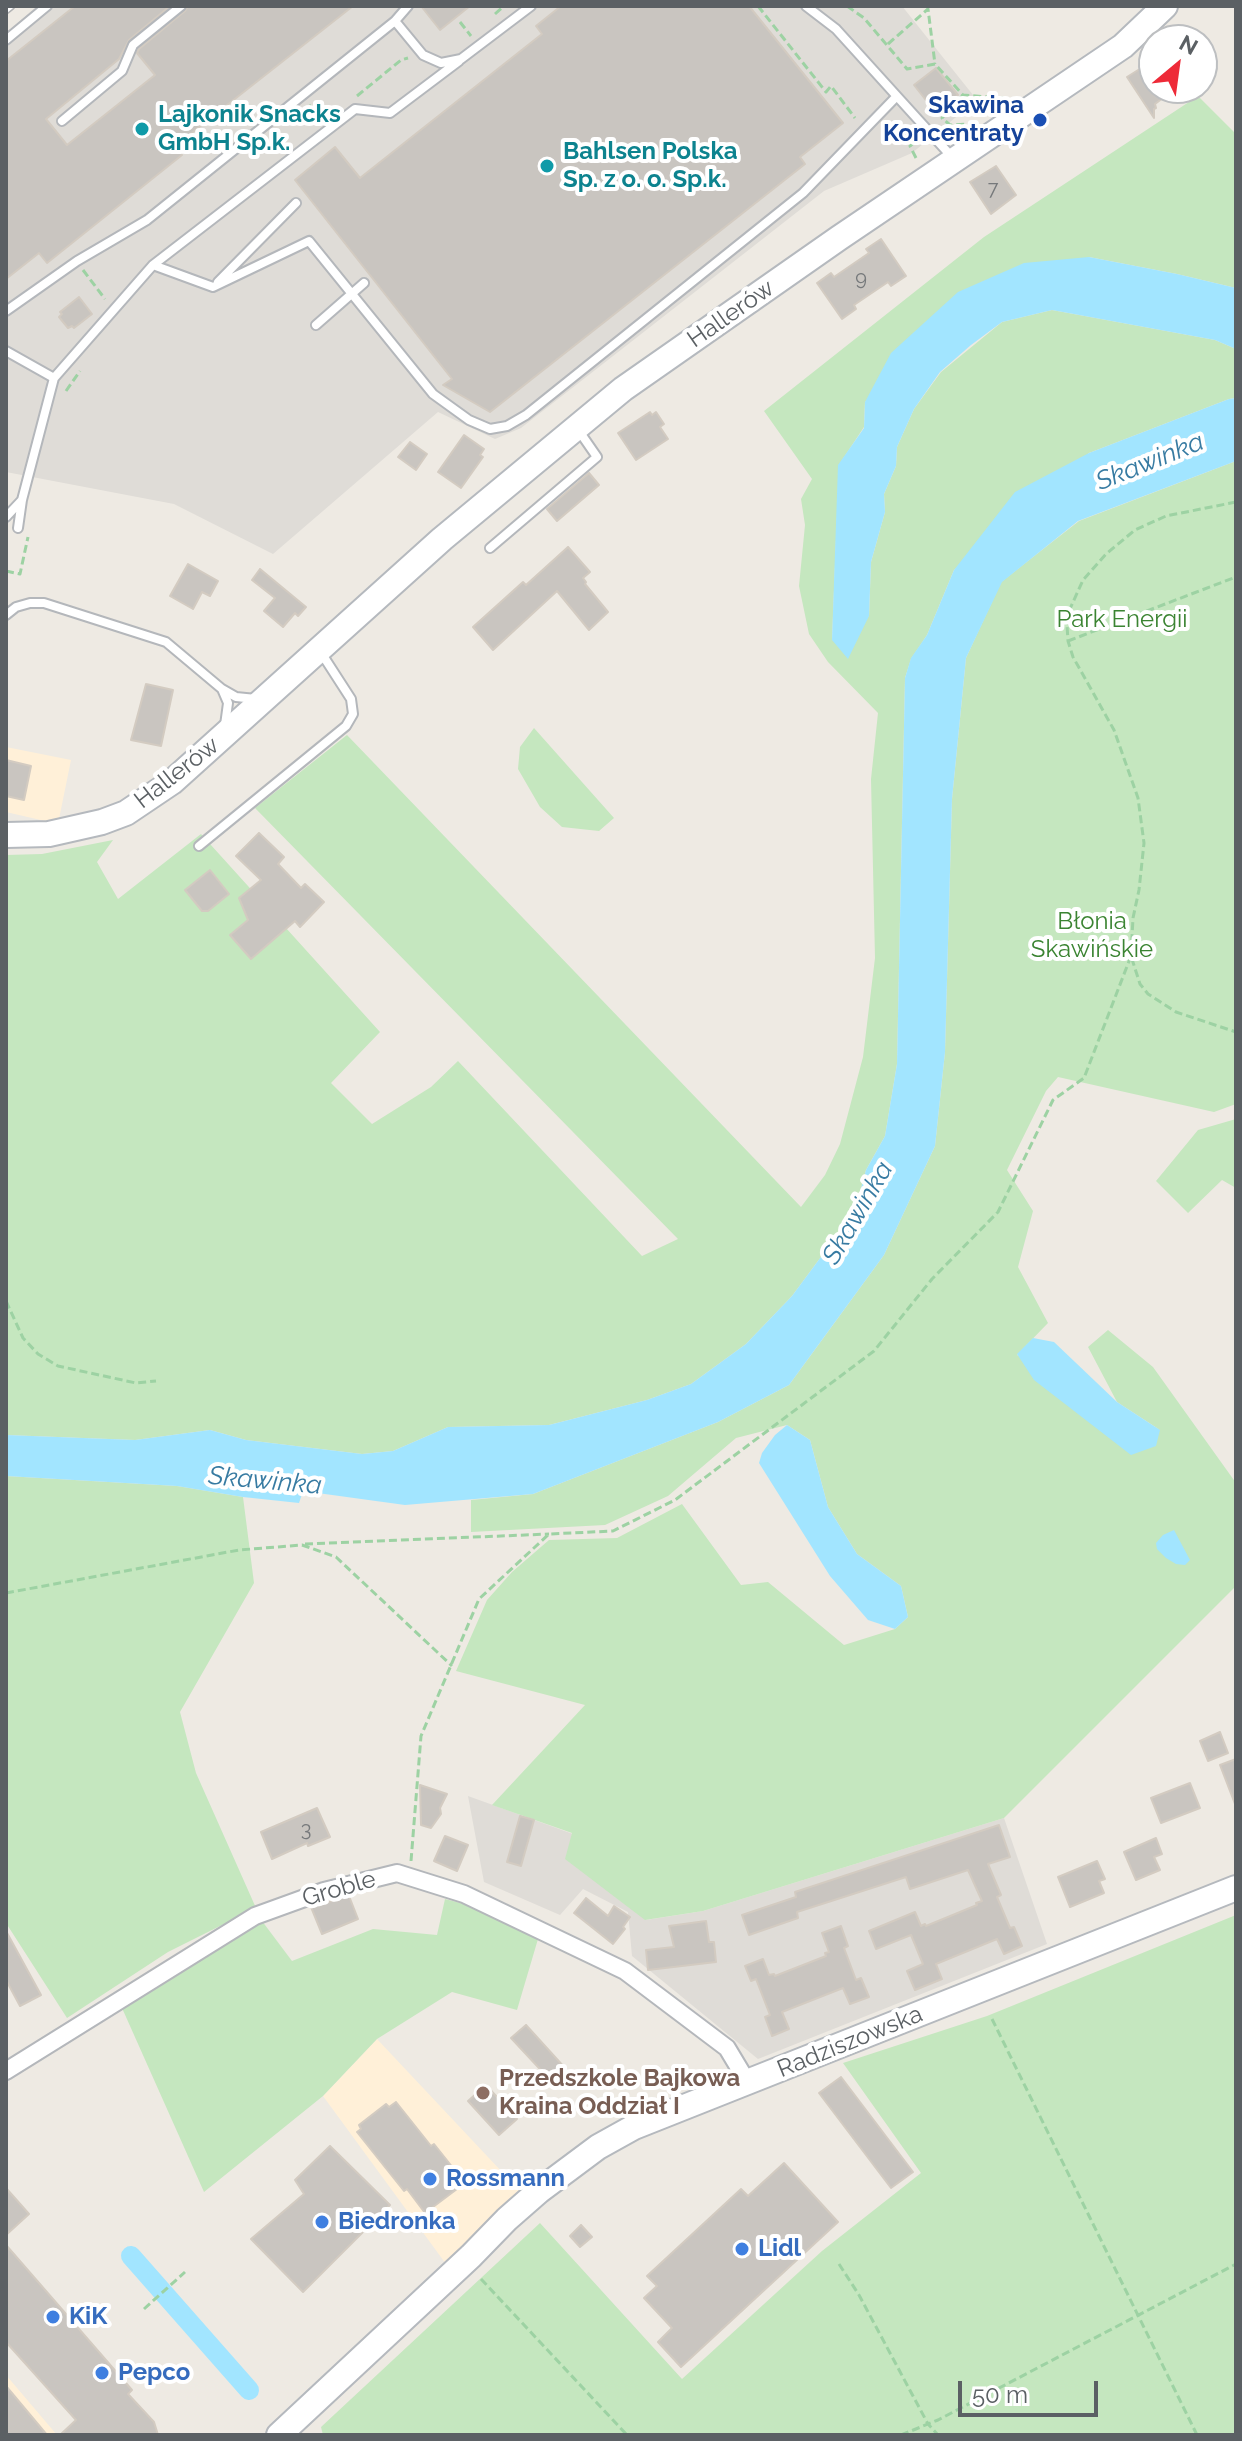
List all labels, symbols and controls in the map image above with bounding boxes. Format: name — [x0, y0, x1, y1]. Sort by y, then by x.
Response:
north arrow — [1138, 24, 1218, 104]
text: N — [1175, 29, 1202, 60]
place label: Skawina Koncentraty — [883, 92, 1024, 148]
place label: Lajkonik Snacks GmbH Sp.k. — [158, 101, 341, 157]
marker: Skawina Koncentraty — [1031, 111, 1049, 129]
marker: Lajkonik Snacks GmbH Sp.k. — [133, 120, 151, 138]
place label: Bahlsen Polska Sp. z o. o. Sp.k. — [563, 138, 737, 194]
marker: Bahlsen Polska Sp. z o. o. Sp.k. — [538, 157, 556, 175]
house number: 7 — [988, 177, 998, 201]
house number: 9 — [855, 267, 867, 291]
street label: Hallerów — [682, 274, 780, 354]
water label: Skawinka — [1091, 426, 1209, 498]
park label: Park Energii — [1056, 606, 1188, 634]
street label: Hallerów — [129, 731, 225, 815]
park label: Błonia Skawińskie — [1031, 908, 1153, 964]
water label: Skawinka — [816, 1156, 900, 1270]
water label: Skawinka — [207, 1461, 323, 1501]
house number: 3 — [301, 1818, 311, 1842]
street label: Groble — [299, 1865, 379, 1913]
street label: Radziszowska — [773, 2000, 927, 2084]
place label: Przedszkole Bajkowa Kraina Oddział I — [499, 2065, 740, 2121]
marker: Przedszkole Bajkowa Kraina Oddział I — [474, 2084, 492, 2102]
place label: Rossmann — [446, 2165, 565, 2193]
marker: Rossmann — [421, 2170, 439, 2188]
place label: Biedronka — [338, 2208, 456, 2236]
marker: Biedronka — [313, 2213, 331, 2231]
place label: Lidl — [758, 2235, 801, 2263]
marker: Lidl — [733, 2240, 751, 2258]
place label: KiK — [69, 2303, 107, 2331]
marker: KiK — [44, 2308, 62, 2326]
place label: Pepco — [118, 2359, 190, 2387]
marker: Pepco — [93, 2364, 111, 2382]
scale bar — [962, 2365, 1102, 2415]
text: 50 m — [972, 2380, 1028, 2409]

